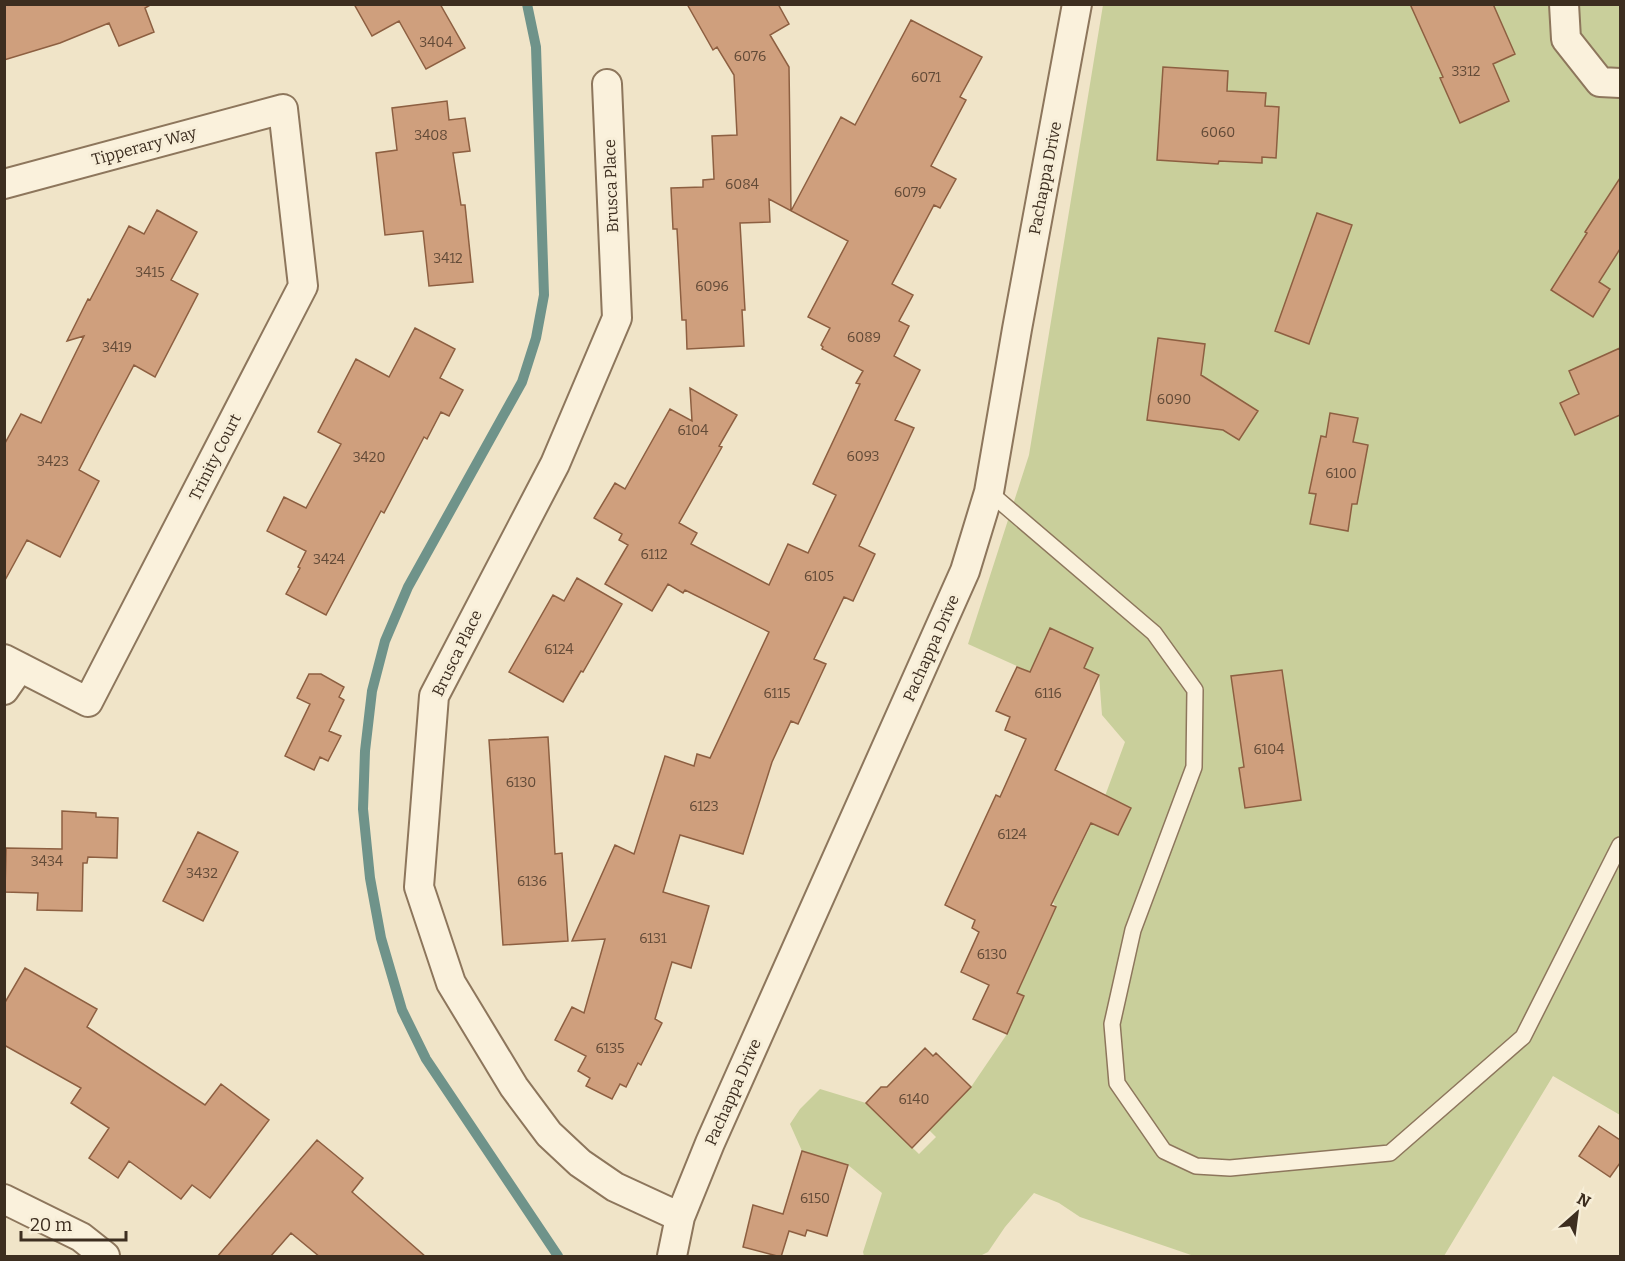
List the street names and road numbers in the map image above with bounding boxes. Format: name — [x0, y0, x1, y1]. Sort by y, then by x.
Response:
street label: Pachappa Drive — [1025, 120, 1065, 236]
street label: Tipperary Way — [90, 123, 199, 169]
street label: Brusca Place — [600, 139, 622, 233]
street label: Trinity Court — [185, 410, 245, 503]
street label: Pachappa Drive — [899, 592, 963, 704]
street label: Brusca Place — [428, 607, 486, 699]
street label: Pachappa Drive — [701, 1036, 765, 1148]

